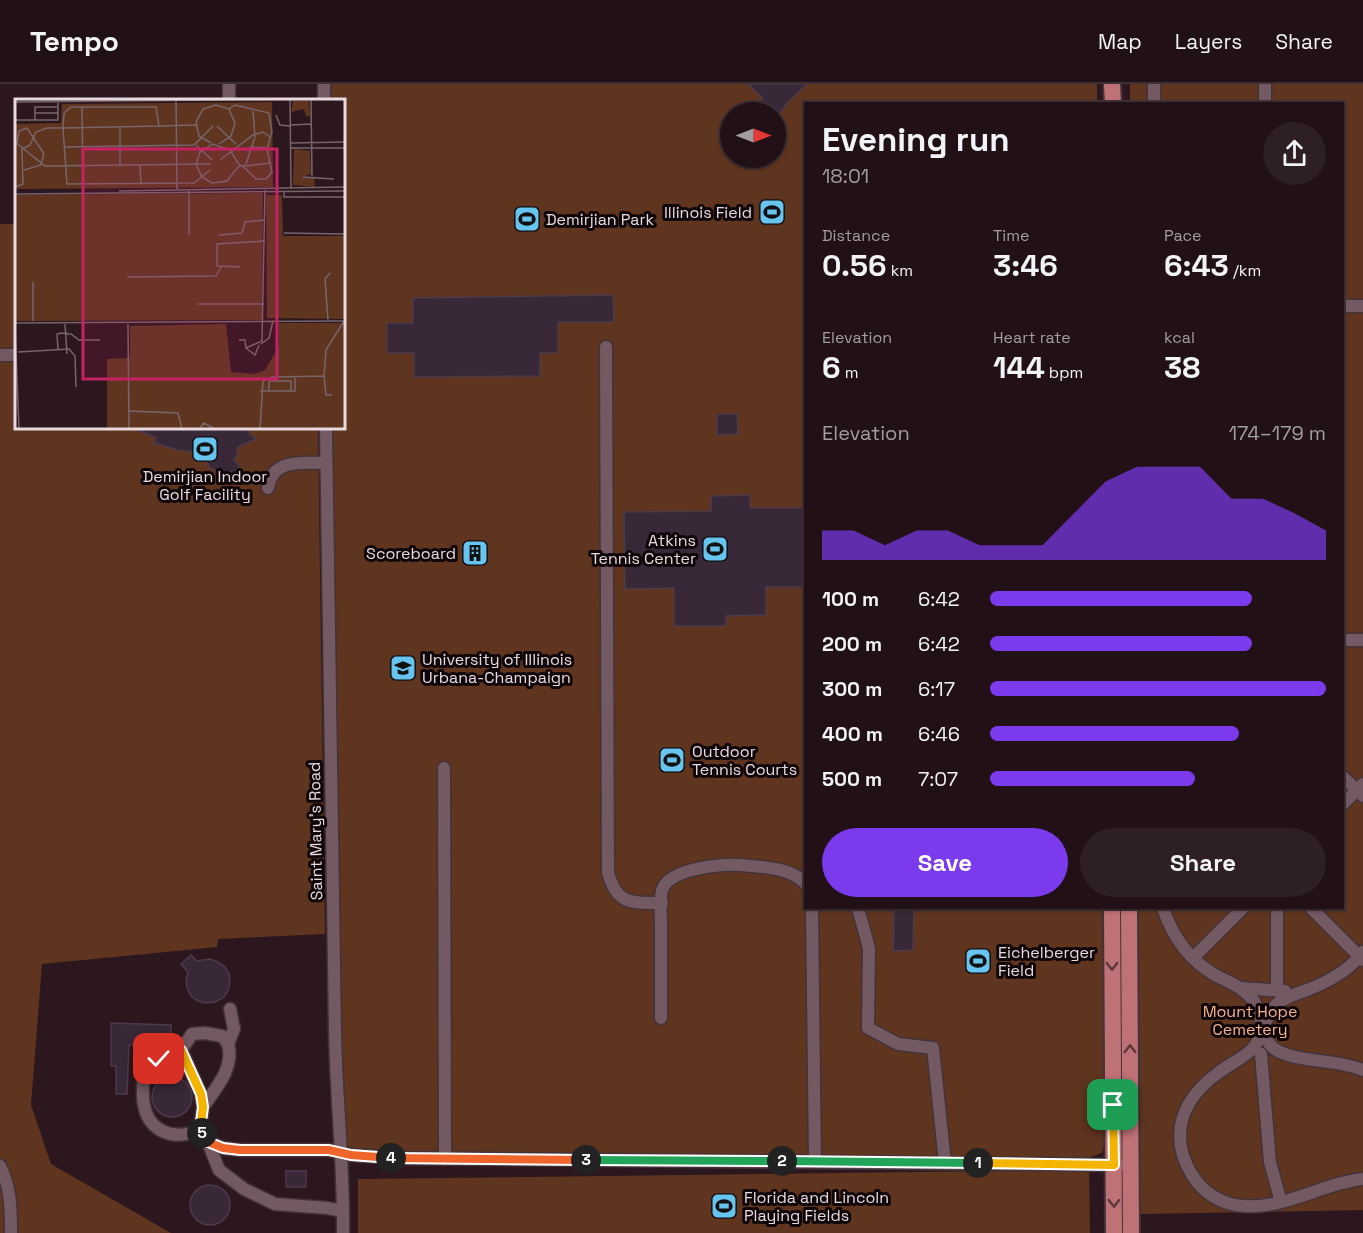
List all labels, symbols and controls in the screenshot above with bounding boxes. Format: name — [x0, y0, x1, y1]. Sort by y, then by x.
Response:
text: Tempo — [30, 23, 119, 59]
text: Map — [1098, 28, 1142, 55]
text: Layers — [1175, 28, 1242, 55]
text: Share — [1275, 28, 1333, 55]
inset map — [15, 99, 345, 429]
north arrow — [720, 102, 786, 168]
map controls — [720, 102, 786, 168]
text: Evening run — [822, 119, 1010, 161]
button: share — [1263, 122, 1326, 185]
text: 18:01 — [822, 163, 869, 189]
sports icon: Illinois Field — [757, 197, 787, 227]
place label: Illinois Field — [664, 202, 752, 223]
sports icon: Demirjian Park — [512, 204, 542, 234]
place label: Demirjian Park — [546, 209, 654, 230]
text: Distance — [822, 225, 890, 246]
text: Time — [993, 225, 1029, 246]
text: Pace — [1164, 225, 1201, 246]
text: 0.56 — [822, 246, 887, 285]
text: 3:46 — [993, 246, 1058, 285]
text: 6:43 — [1164, 246, 1229, 285]
text: km — [887, 260, 913, 281]
text: /km — [1229, 260, 1261, 281]
text: Elevation — [822, 327, 892, 348]
text: Heart rate — [993, 327, 1071, 348]
text: kcal — [1164, 327, 1195, 348]
text: 6 — [822, 348, 841, 387]
text: 144 — [993, 348, 1045, 387]
text: 38 — [1164, 348, 1200, 387]
text: m — [841, 362, 858, 383]
text: bpm — [1045, 362, 1083, 383]
text: Elevation — [822, 420, 910, 446]
text: 174–179 m — [1229, 420, 1326, 446]
sports icon: Demirjian Indoor Golf Facility — [190, 434, 220, 464]
place label: Demirjian Indoor Golf Facility — [143, 466, 267, 505]
place label: Atkins Tennis Center — [591, 530, 696, 569]
sports icon: Atkins Tennis Center — [700, 534, 730, 564]
building icon: Scoreboard — [460, 538, 490, 568]
place label: Scoreboard — [366, 543, 456, 564]
text: 100 m — [822, 586, 879, 612]
text: 6:42 — [918, 586, 960, 612]
text: 200 m — [822, 631, 882, 657]
text: 6:42 — [918, 631, 960, 657]
place label: University of Illinois Urbana-Champaign — [422, 649, 572, 688]
school or university icon: University of Illinois Urbana-Champaign — [388, 653, 418, 683]
text: 300 m — [822, 676, 882, 702]
text: 6:17 — [918, 676, 955, 702]
text: 400 m — [822, 721, 883, 747]
text: 6:46 — [918, 721, 960, 747]
place label: Outdoor Tennis Courts — [692, 741, 797, 780]
sports icon: Outdoor Tennis Courts — [657, 745, 687, 775]
street label: Saint Mary's Road — [304, 762, 327, 900]
text: 500 m — [822, 766, 882, 792]
text: 7:07 — [918, 766, 958, 792]
button: Save — [822, 828, 1068, 897]
button: Share — [1080, 828, 1326, 897]
place label: Eichelberger Field — [998, 942, 1095, 981]
sports icon: Eichelberger Field — [963, 946, 993, 976]
one-way arrow — [1106, 961, 1118, 970]
park label: Mount Hope Cemetery — [1203, 1001, 1297, 1040]
pin — [133, 1033, 184, 1084]
icon: check — [142, 1042, 175, 1075]
one-way arrow — [1123, 1044, 1136, 1053]
pin — [1087, 1079, 1138, 1130]
icon: arrive — [1096, 1088, 1129, 1121]
pin: 5 — [187, 1118, 217, 1148]
text: 5 — [197, 1122, 207, 1143]
pin: 4 — [376, 1143, 406, 1173]
pin: 3 — [571, 1145, 601, 1175]
pin: 2 — [767, 1146, 797, 1176]
text: 4 — [386, 1147, 396, 1168]
pin: 1 — [963, 1148, 993, 1178]
text: 3 — [581, 1149, 591, 1170]
text: 2 — [777, 1150, 787, 1171]
text: 1 — [974, 1152, 982, 1173]
place label: Florida and Lincoln Playing Fields — [744, 1187, 889, 1226]
sports icon: Florida and Lincoln Playing Fields — [709, 1191, 739, 1221]
one-way arrow — [1108, 1198, 1120, 1207]

